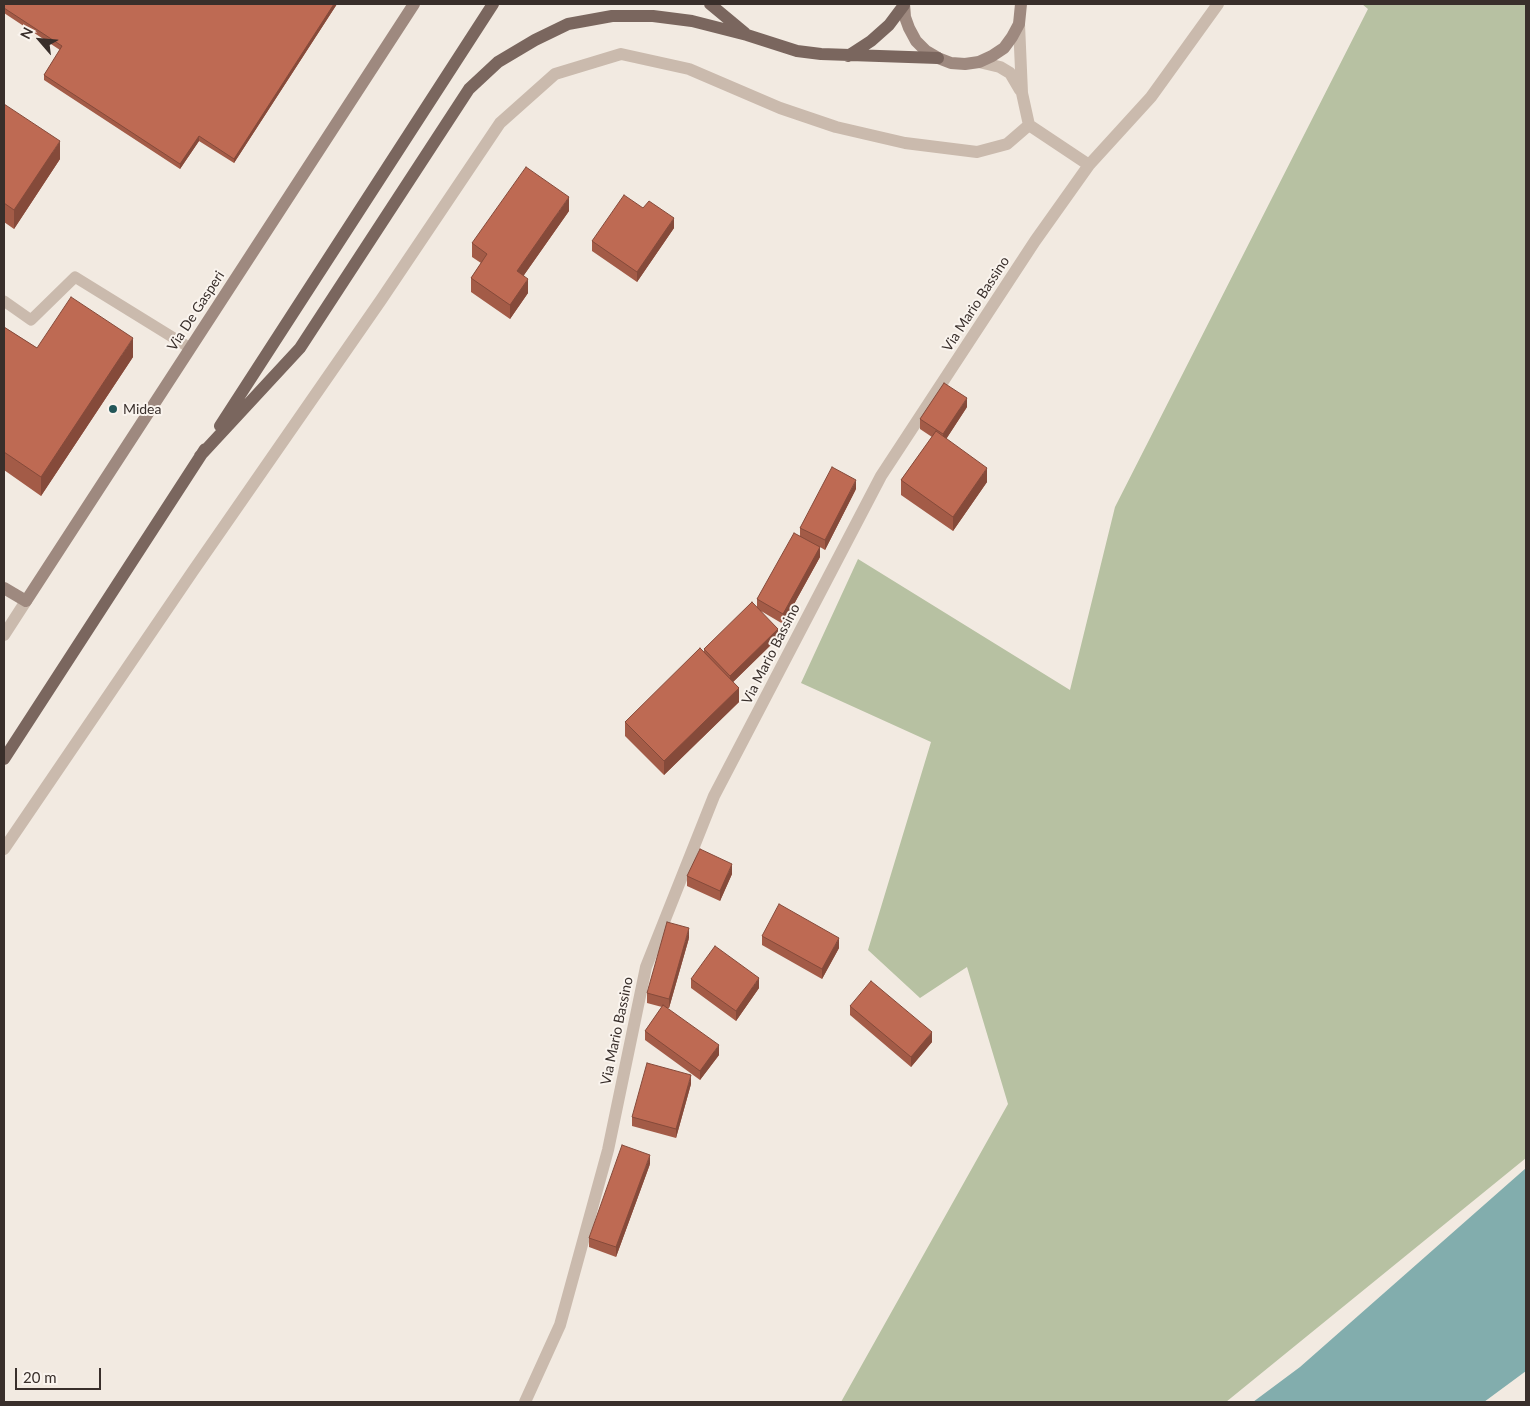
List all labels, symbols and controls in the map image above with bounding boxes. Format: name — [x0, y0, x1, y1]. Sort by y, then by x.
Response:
north arrow — [15, 15, 65, 65]
text: N — [16, 24, 36, 42]
street label: Via Mario Bassino — [939, 253, 1013, 355]
street label: Via De Gasperi — [164, 268, 228, 354]
place label: Midea — [123, 401, 161, 417]
marker: Midea — [107, 403, 119, 415]
street label: Via Mario Bassino — [738, 601, 804, 707]
street label: Via Mario Bassino — [597, 975, 637, 1087]
scale bar — [18, 1358, 104, 1390]
text: 20 m — [23, 1368, 57, 1386]

